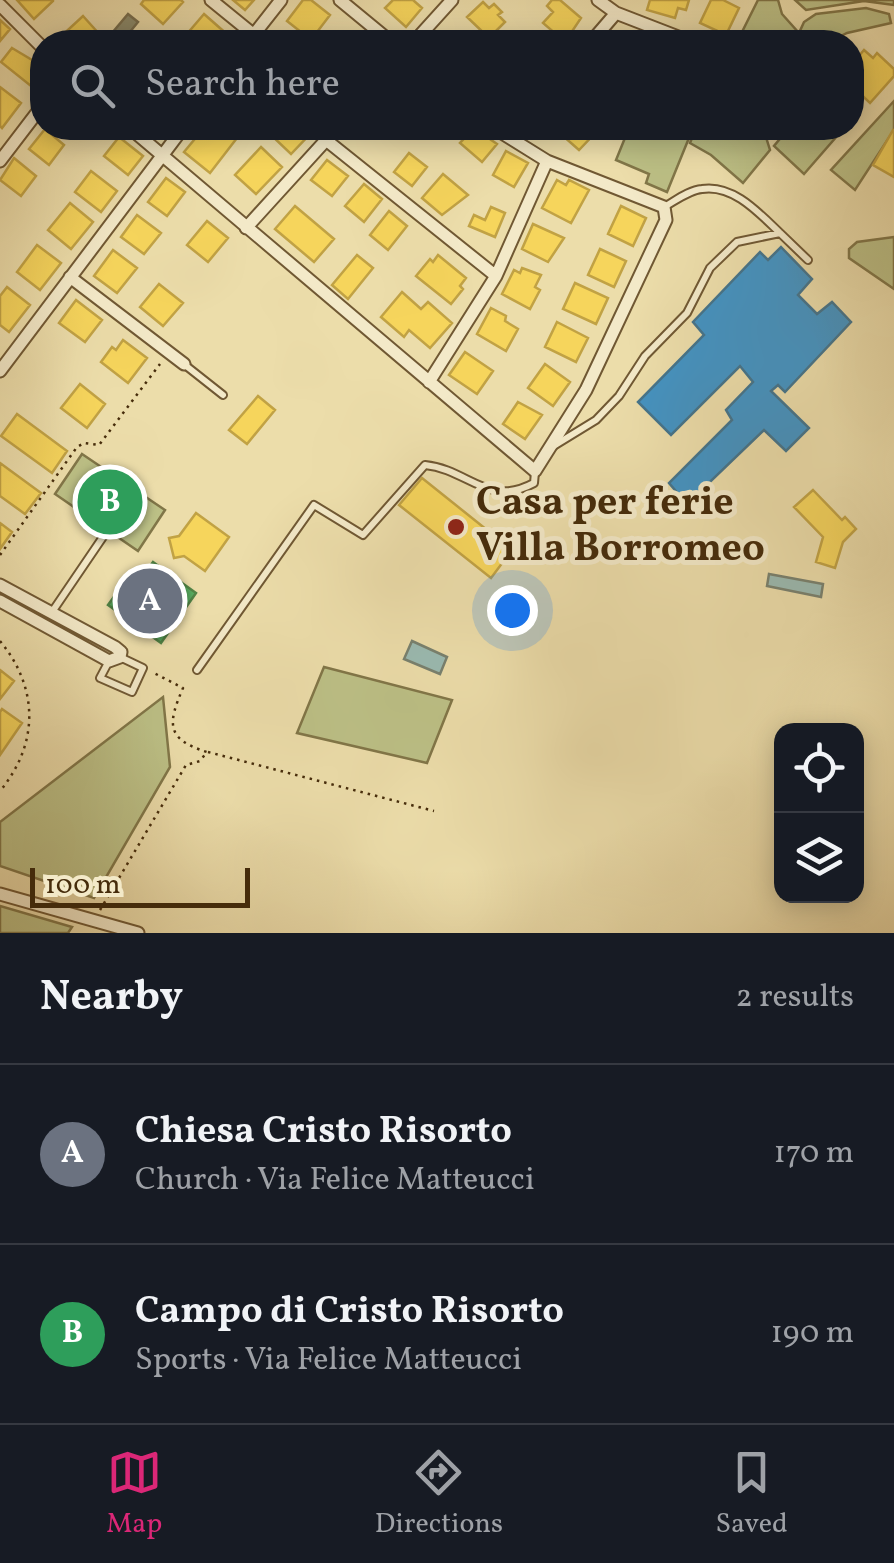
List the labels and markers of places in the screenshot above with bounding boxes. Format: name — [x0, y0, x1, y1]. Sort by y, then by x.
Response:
pin: B — [78, 464, 142, 540]
place label: Casa per ferie Villa Borromeo — [476, 476, 765, 578]
marker: Casa per ferie Villa Borromeo — [445, 516, 467, 538]
pin: A — [118, 564, 182, 638]

